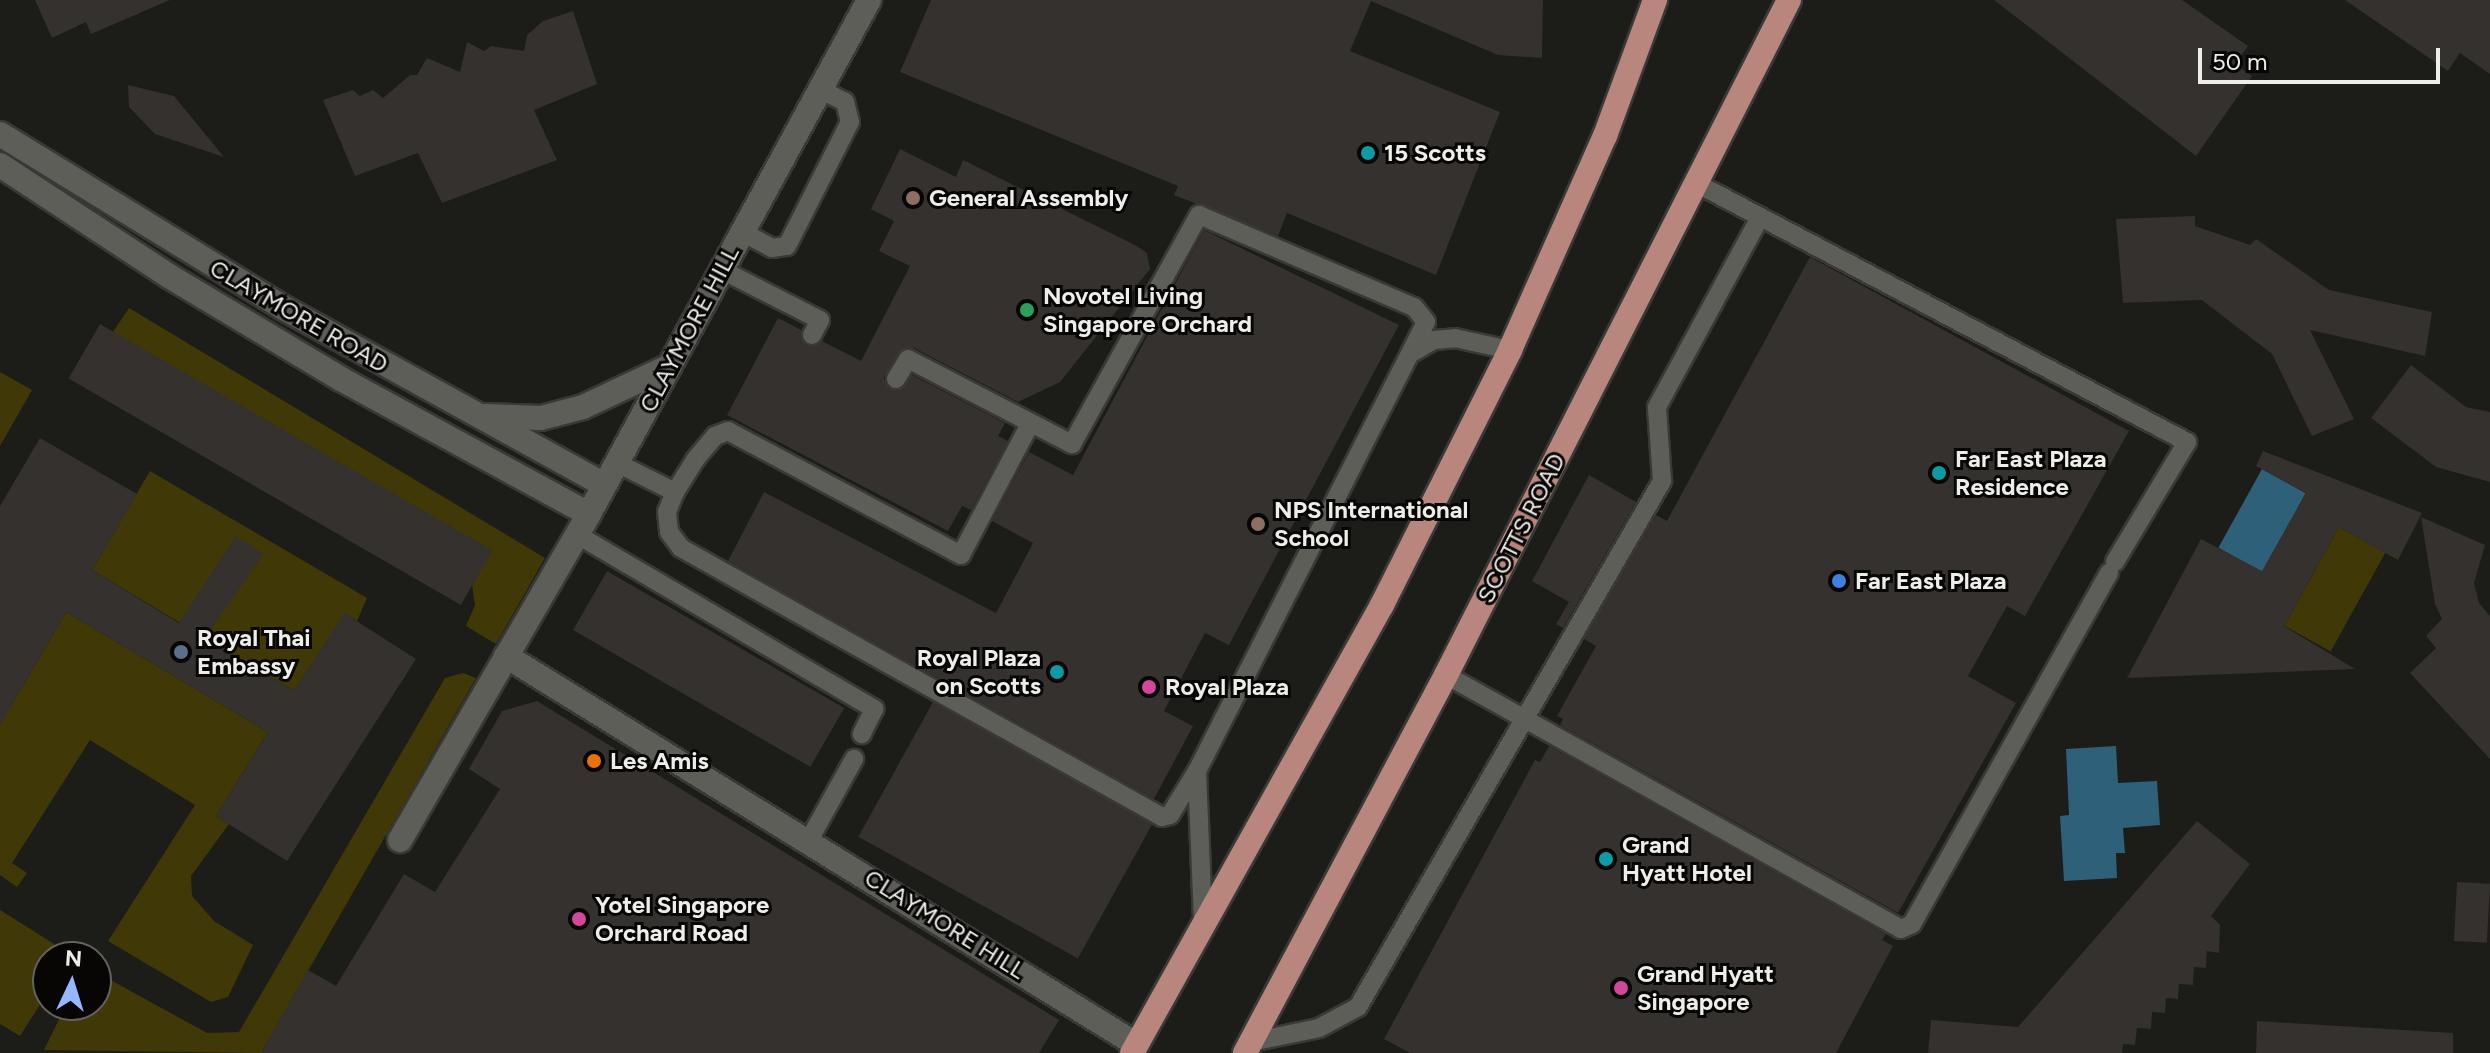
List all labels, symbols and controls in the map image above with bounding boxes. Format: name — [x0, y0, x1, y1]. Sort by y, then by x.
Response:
scale bar — [2202, 32, 2444, 82]
text: 50 m — [2212, 47, 2268, 76]
place label: 15 Scotts — [1384, 139, 1486, 167]
marker: 15 Scotts — [1359, 144, 1377, 162]
place label: General Assembly — [929, 184, 1128, 212]
marker: General Assembly — [904, 189, 922, 207]
street label: CLAYMORE HILL — [633, 241, 745, 417]
street label: CLAYMORE ROAD — [205, 253, 393, 379]
place label: Novotel Living Singapore Orchard — [1043, 282, 1252, 338]
marker: Novotel Living Singapore Orchard — [1018, 301, 1036, 319]
place label: Far East Plaza Residence — [1955, 445, 2107, 501]
street label: SCOTTS ROAD — [1471, 448, 1571, 608]
marker: Far East Plaza Residence — [1930, 464, 1948, 482]
place label: NPS International School — [1274, 496, 1468, 552]
marker: NPS International School — [1249, 515, 1267, 533]
place label: Far East Plaza — [1855, 567, 2007, 595]
marker: Far East Plaza — [1830, 572, 1848, 590]
place label: Royal Thai Embassy — [197, 624, 311, 680]
marker: Royal Thai Embassy — [172, 643, 190, 661]
place label: Royal Plaza on Scotts — [917, 644, 1041, 700]
marker: Royal Plaza on Scotts — [1048, 663, 1066, 681]
place label: Royal Plaza — [1165, 673, 1289, 701]
marker: Royal Plaza — [1140, 678, 1158, 696]
place label: Les Amis — [610, 747, 709, 775]
marker: Les Amis — [585, 752, 603, 770]
place label: Grand Hyatt Hotel — [1622, 831, 1752, 887]
marker: Grand Hyatt Hotel — [1597, 850, 1615, 868]
street label: CLAYMORE HILL — [859, 863, 1031, 985]
place label: Yotel Singapore Orchard Road — [595, 891, 769, 947]
marker: Yotel Singapore Orchard Road — [570, 910, 588, 928]
north arrow — [32, 941, 112, 1021]
text: N — [64, 944, 83, 973]
place label: Grand Hyatt Singapore — [1637, 960, 1774, 1016]
marker: Grand Hyatt Singapore — [1612, 979, 1630, 997]

